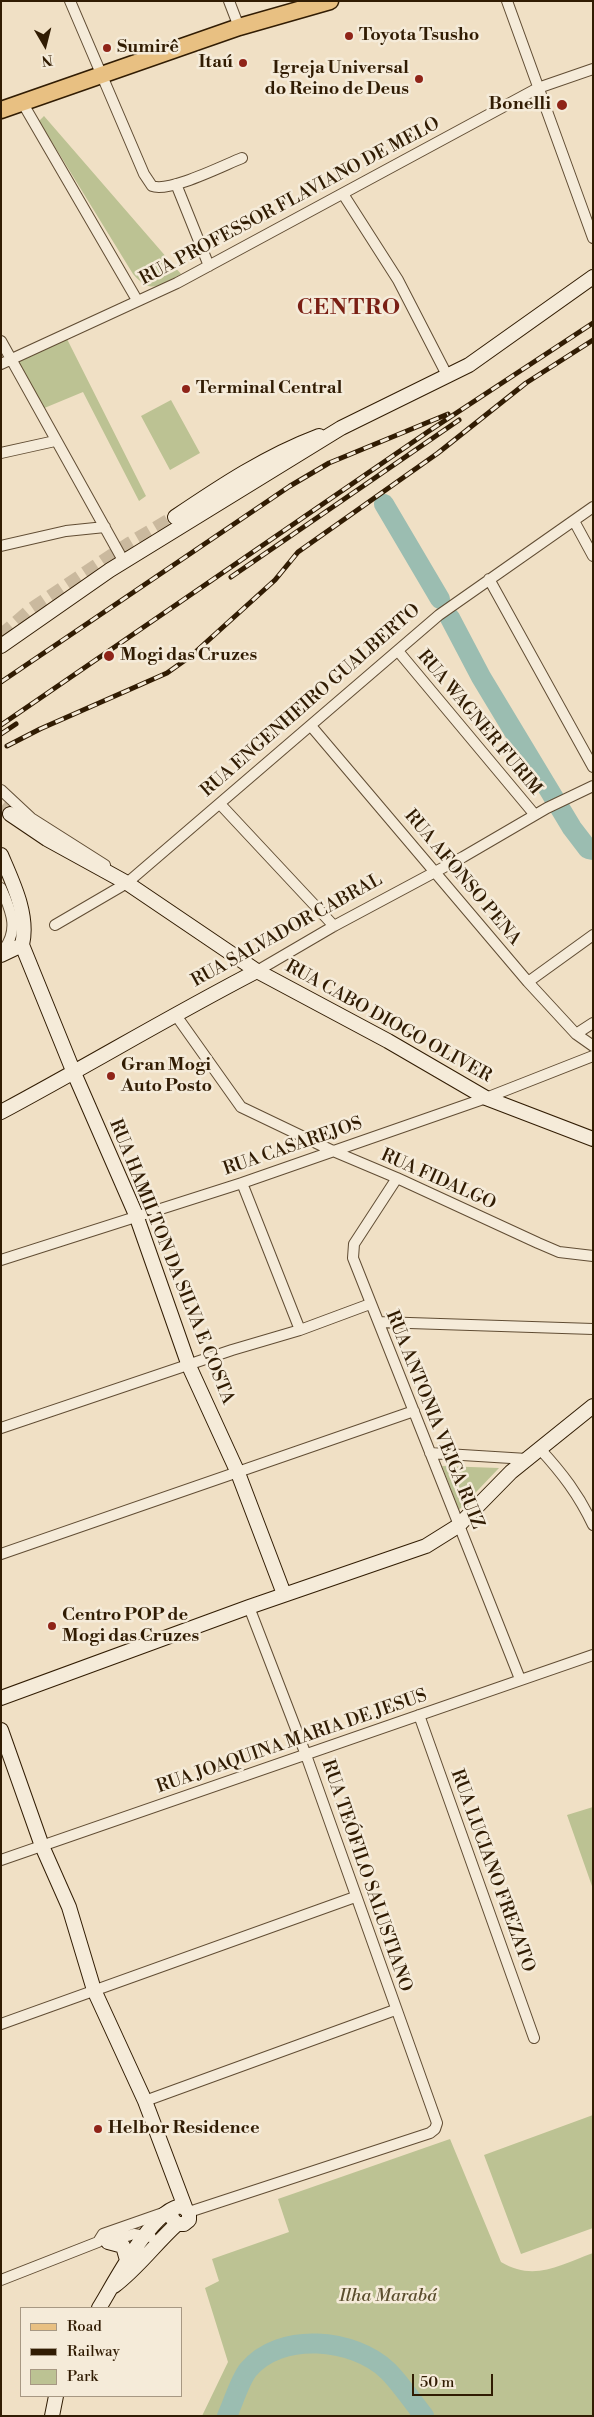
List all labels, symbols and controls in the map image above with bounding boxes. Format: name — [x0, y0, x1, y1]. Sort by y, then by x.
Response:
north arrow — [20, 20, 70, 70]
place label: Toyota Tsusho — [359, 25, 479, 47]
marker: Toyota Tsusho — [343, 30, 355, 42]
place label: Sumirê — [117, 37, 179, 59]
marker: Sumirê — [101, 42, 113, 54]
text: N — [40, 50, 54, 70]
place label: Itaú — [198, 52, 233, 74]
marker: Itaú — [237, 57, 249, 69]
place label: Igreja Universal do Reino de Deus — [264, 58, 409, 100]
marker: Igreja Universal do Reino de Deus — [413, 73, 425, 85]
place label: Bonelli — [489, 94, 551, 116]
marker: Bonelli — [555, 98, 569, 112]
street label: RUA PROFESSOR FLAVIANO DE MELO — [136, 113, 444, 291]
district label: CENTRO — [296, 296, 402, 322]
place label: Terminal Central — [196, 378, 343, 400]
marker: Terminal Central — [180, 383, 192, 395]
street label: RUA ENGENHEIRO GUALBERTO — [197, 600, 425, 802]
place label: Mogi das Cruzes — [120, 645, 257, 667]
street label: RUA WAGNER FURIM — [412, 646, 546, 800]
marker: Mogi das Cruzes — [102, 649, 116, 663]
street label: RUA AFONSO PENA — [399, 806, 525, 950]
street label: RUA SALVADOR CABRAL — [188, 869, 386, 993]
street label: RUA CABO DIOGO OLIVER — [281, 956, 495, 1088]
place label: Gran Mogi Auto Posto — [121, 1055, 212, 1098]
marker: Gran Mogi Auto Posto — [105, 1070, 117, 1082]
street label: RUA CASAREJOS — [221, 1113, 365, 1181]
street label: RUA HAMILTON DA SILVA E COSTA — [104, 1116, 238, 1408]
street label: RUA FIDALGO — [377, 1145, 499, 1215]
street label: RUA ANTONIA VEIGA RUIZ — [380, 1308, 488, 1532]
place label: Centro POP de Mogi das Cruzes — [62, 1605, 199, 1648]
marker: Centro POP de Mogi das Cruzes — [46, 1620, 58, 1632]
street label: RUA JOAQUINA MARIA DE JESUS — [154, 1685, 430, 1799]
street label: RUA TEÓFILO SALUSTIANO — [316, 1757, 416, 1995]
street label: RUA LUCIANO FREZATO — [445, 1767, 539, 1975]
place label: Helbor Residence — [108, 2118, 260, 2140]
marker: Helbor Residence — [92, 2123, 104, 2135]
park label: Ilha Marabá — [339, 2286, 437, 2308]
legend — [20, 2307, 182, 2397]
text: Road — [67, 2317, 102, 2336]
text: Railway — [67, 2342, 120, 2361]
scale bar — [414, 2364, 495, 2396]
text: Park — [67, 2367, 98, 2386]
text: 50 m — [420, 2373, 454, 2392]

